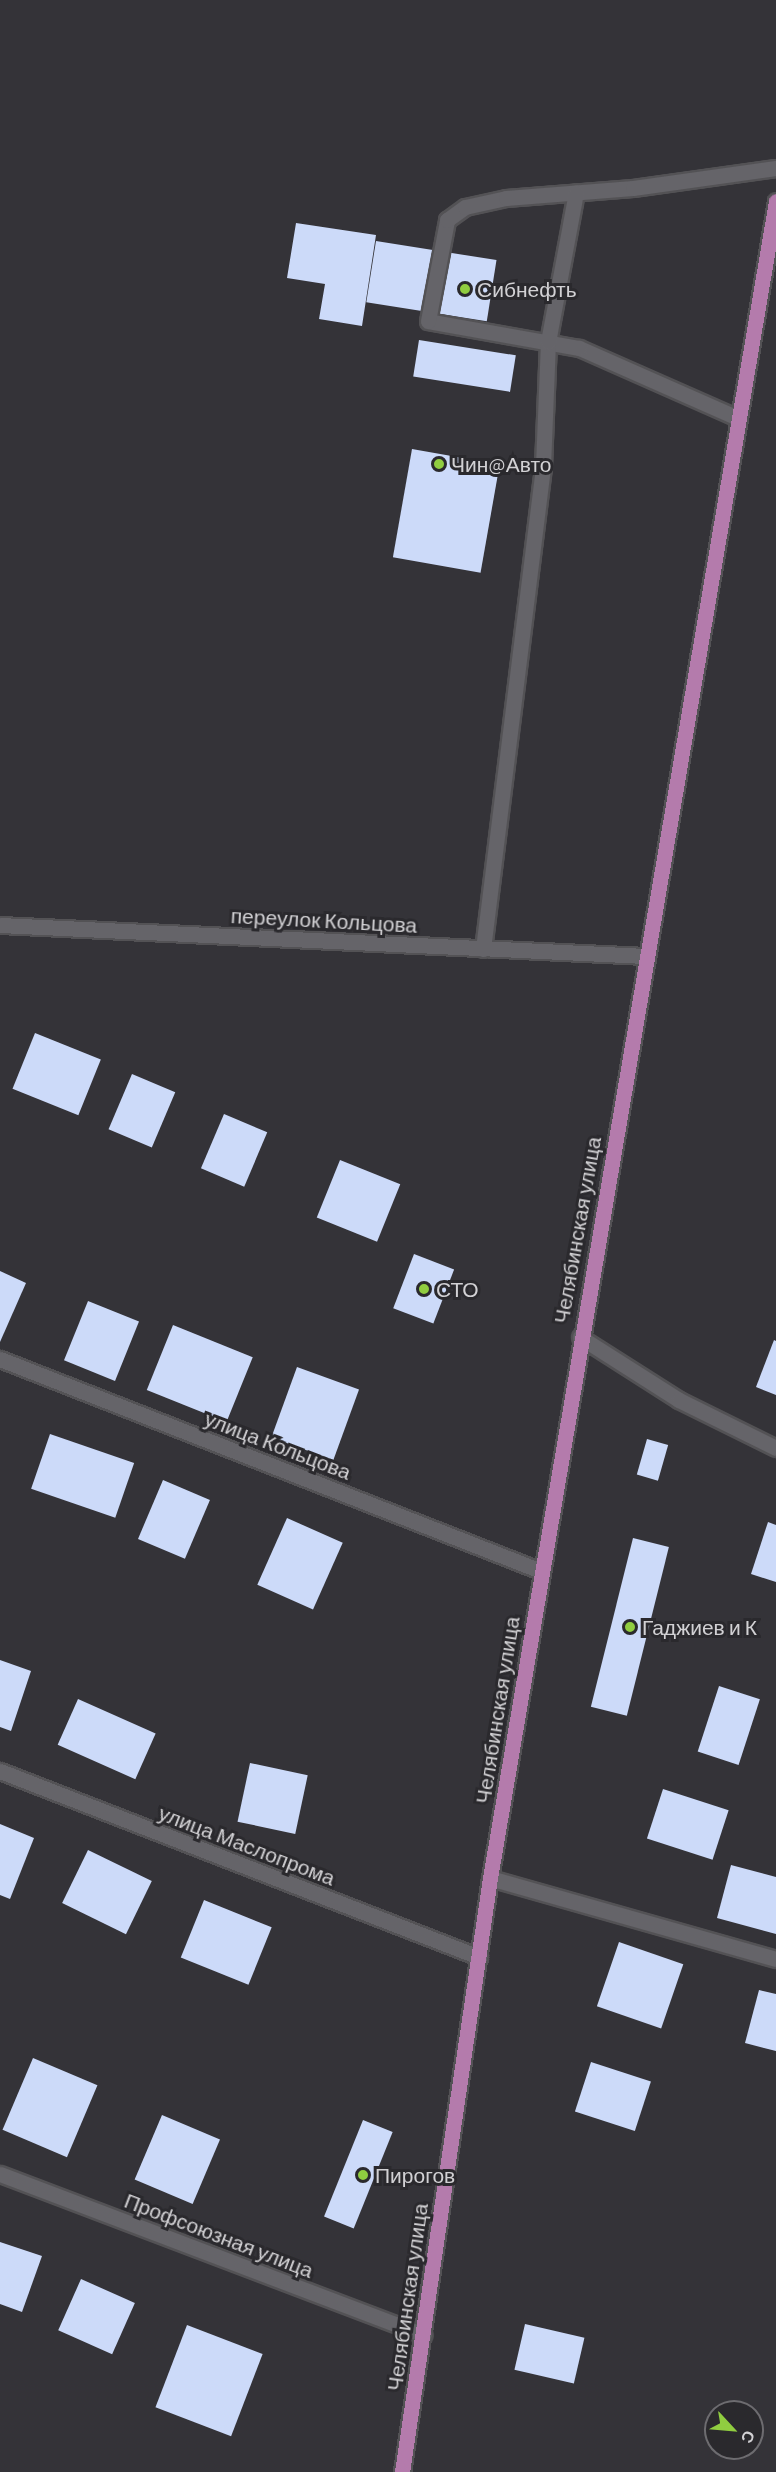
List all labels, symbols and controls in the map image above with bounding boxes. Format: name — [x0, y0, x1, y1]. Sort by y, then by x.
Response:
place label: Сибнефть — [477, 276, 577, 302]
marker: Сибнефть — [458, 282, 472, 296]
place label: Чин@Авто — [451, 451, 551, 477]
marker: Чин@Авто — [432, 457, 446, 471]
street label: переулок Кольцова — [230, 903, 418, 937]
street label: Челябинская улица — [548, 1135, 606, 1325]
place label: СТО — [436, 1276, 479, 1302]
marker: СТО — [417, 1282, 431, 1296]
street label: улица Кольцова — [201, 1406, 355, 1484]
place label: Гаджиев и К — [642, 1614, 757, 1640]
street label: Челябинская улица — [470, 1615, 524, 1805]
marker: Гаджиев и К — [623, 1620, 637, 1634]
street label: улица Маслопрома — [155, 1800, 339, 1890]
place label: Пирогов — [375, 2162, 455, 2188]
marker: Пирогов — [356, 2168, 370, 2182]
street label: Профсоюзная улица — [121, 2187, 317, 2283]
street label: Челябинская улица — [381, 2202, 433, 2392]
north arrow — [704, 2400, 764, 2460]
text: С — [738, 2428, 760, 2447]

